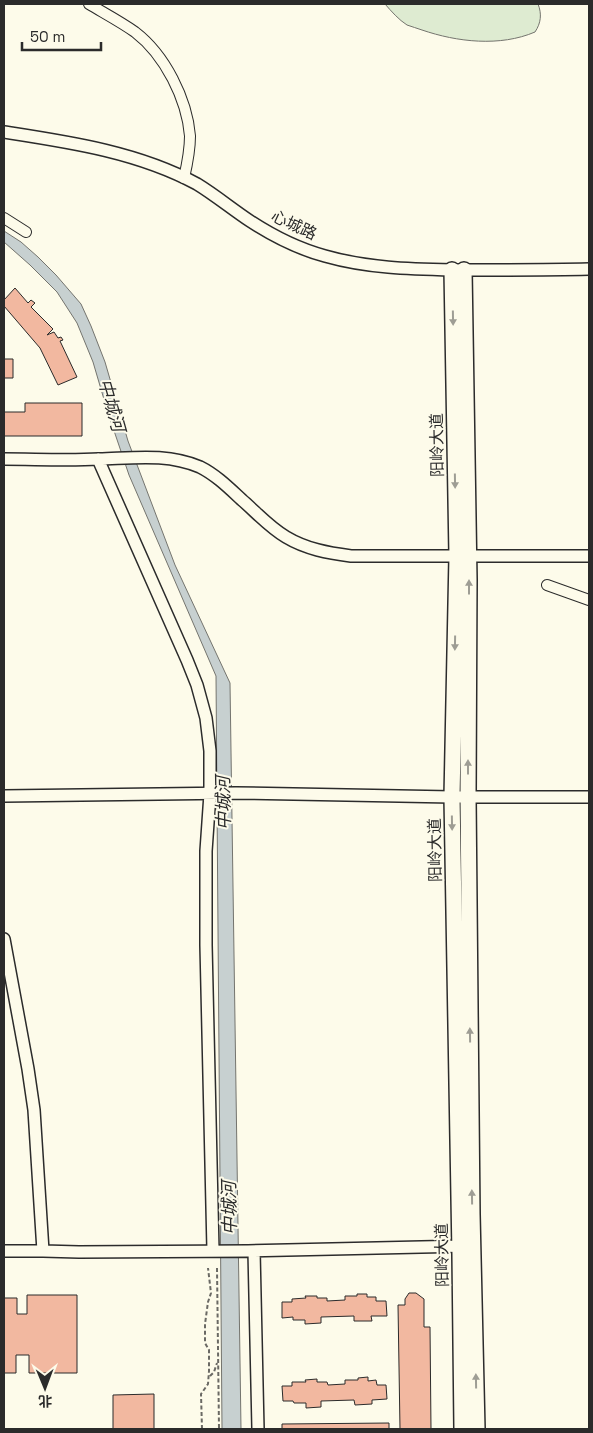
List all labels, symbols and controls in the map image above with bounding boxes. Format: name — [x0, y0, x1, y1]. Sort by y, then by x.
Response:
scale bar — [22, 20, 101, 52]
text: 50 m — [30, 27, 65, 46]
street label: 心城路 — [268, 205, 320, 245]
one-way arrow — [449, 311, 457, 327]
water label: 中城河 — [94, 376, 131, 437]
street label: 阳岭大道 — [426, 413, 448, 477]
one-way arrow — [452, 473, 460, 489]
one-way arrow — [465, 579, 473, 595]
one-way arrow — [451, 635, 459, 651]
one-way arrow — [464, 759, 472, 775]
water label: 中城河 — [211, 773, 235, 830]
one-way arrow — [448, 815, 456, 831]
street label: 阳岭大道 — [424, 818, 446, 882]
one-way arrow — [466, 1026, 474, 1042]
water label: 中城河 — [217, 1178, 241, 1235]
one-way arrow — [468, 1189, 476, 1205]
street label: 阳岭大道 — [431, 1223, 453, 1287]
north arrow — [20, 1363, 70, 1413]
one-way arrow — [471, 1372, 479, 1388]
text: 北 — [38, 1392, 52, 1410]

